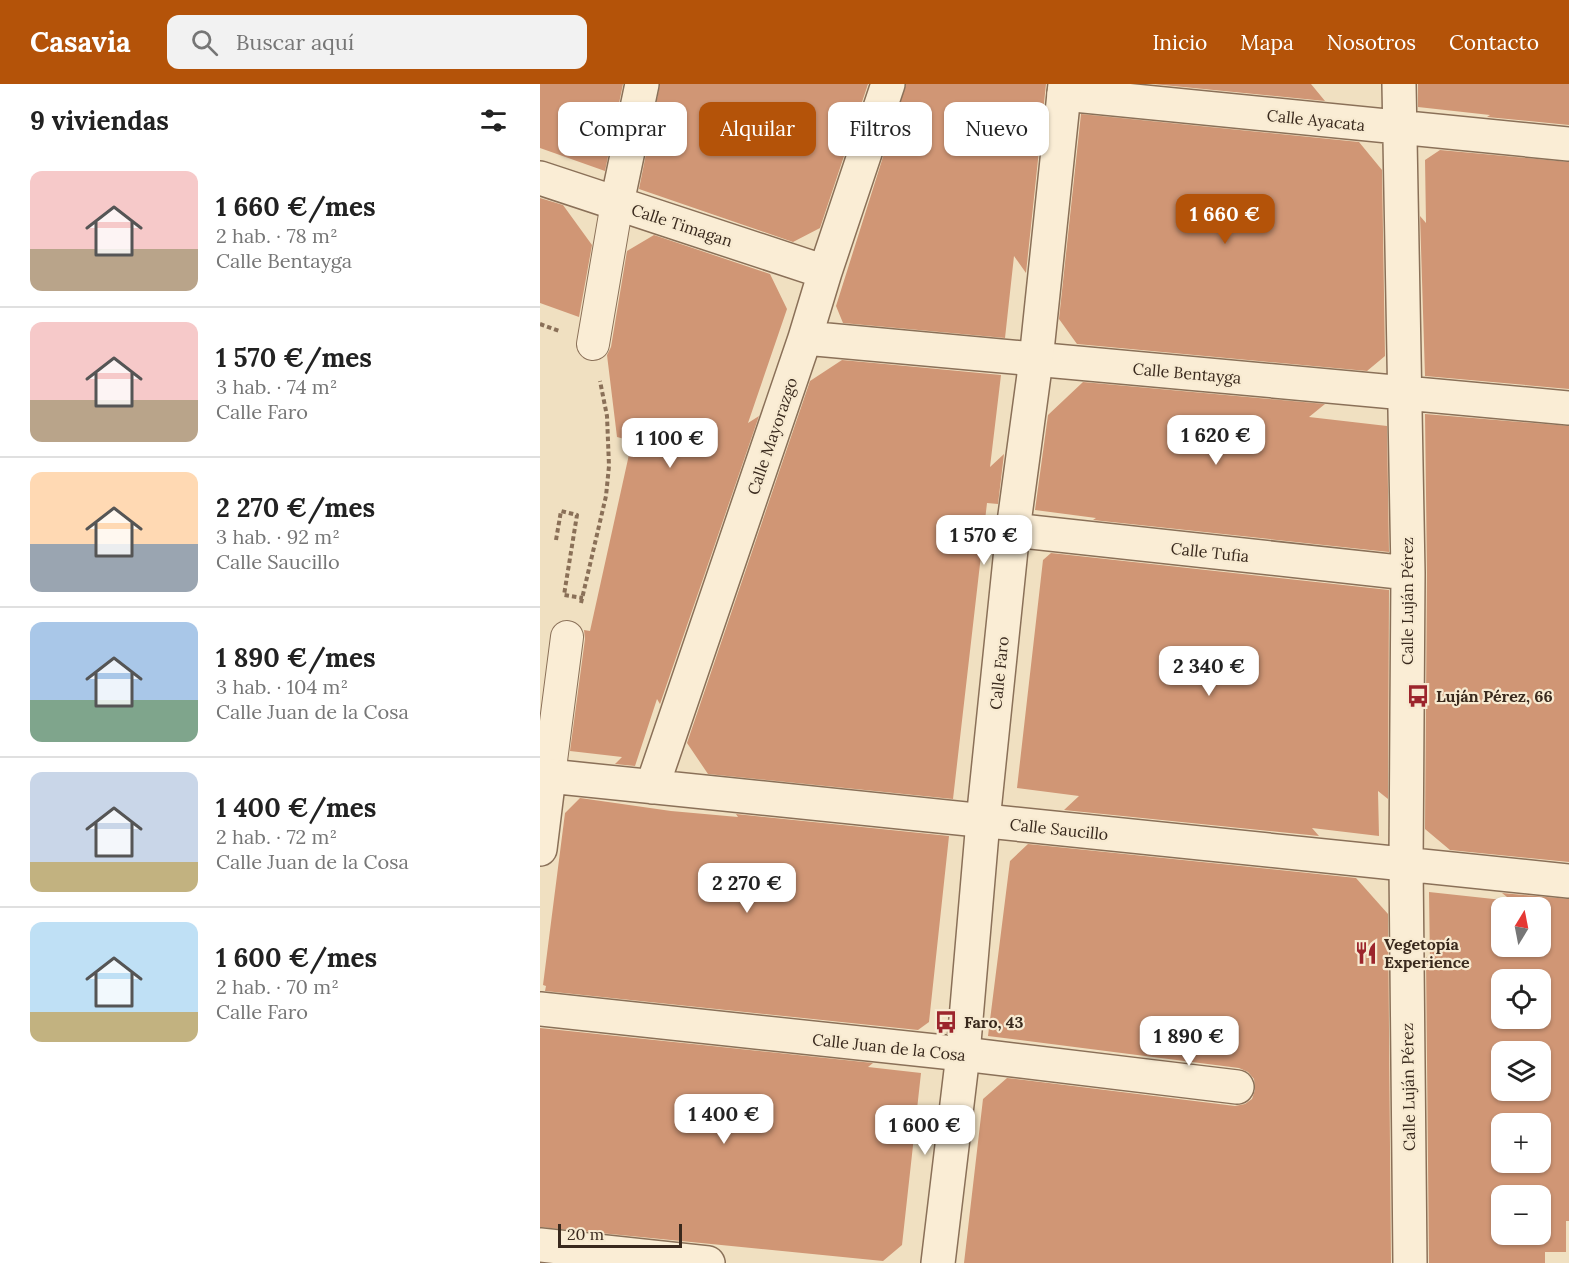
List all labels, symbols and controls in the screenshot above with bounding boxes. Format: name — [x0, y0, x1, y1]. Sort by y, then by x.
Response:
search box — [167, 15, 587, 69]
text: Casavia — [30, 24, 131, 60]
icon: search — [188, 26, 221, 59]
text: Buscar aquí — [236, 28, 354, 56]
text: Inicio — [1152, 29, 1207, 56]
text: Mapa — [1240, 29, 1294, 56]
text: Nosotros — [1327, 29, 1416, 56]
text: Contacto — [1449, 29, 1539, 56]
chip: Comprar — [558, 102, 687, 156]
chip: Alquilar — [699, 102, 816, 156]
chip: Filtros — [828, 102, 932, 156]
chip: Nuevo — [944, 102, 1049, 156]
text: 9 viviendas — [30, 104, 169, 137]
icon: filters — [477, 104, 510, 137]
street label: Calle Ayacata — [1266, 105, 1366, 135]
text: 1 660 €/mes — [216, 190, 376, 223]
pin: 1 660 € — [1170, 194, 1280, 245]
icon: home — [78, 195, 150, 267]
street label: Calle Timagan — [629, 199, 735, 251]
text: 1 660 € — [1190, 201, 1260, 226]
text: 2 hab. · 78 m² — [216, 223, 338, 248]
text: Calle Bentayga — [216, 248, 352, 273]
text: 1 570 €/mes — [216, 341, 372, 374]
icon: home — [78, 346, 150, 418]
street label: Calle Bentayga — [1132, 358, 1242, 388]
text: 3 hab. · 74 m² — [216, 374, 337, 399]
street label: Calle Mayorazgo — [743, 375, 801, 497]
text: Calle Faro — [216, 399, 308, 424]
pin: 1 620 € — [1161, 415, 1271, 466]
pin: 1 100 € — [615, 418, 725, 469]
text: 1 620 € — [1181, 422, 1251, 447]
text: 1 100 € — [636, 425, 704, 450]
text: 2 270 €/mes — [216, 491, 375, 524]
icon: home — [78, 496, 150, 568]
pin: 1 570 € — [929, 515, 1039, 566]
text: 1 570 € — [950, 522, 1018, 547]
text: 3 hab. · 92 m² — [216, 524, 340, 549]
street label: Calle Luján Pérez — [1397, 537, 1417, 665]
street label: Calle Tufia — [1170, 538, 1250, 566]
text: Calle Saucillo — [216, 549, 340, 574]
street label: Calle Faro — [985, 635, 1013, 711]
text: 1 890 €/mes — [216, 641, 376, 674]
icon: home — [78, 646, 150, 718]
pin: 2 340 € — [1154, 646, 1264, 697]
text: 2 340 € — [1173, 653, 1245, 678]
text: 3 hab. · 104 m² — [216, 674, 348, 699]
bus stop icon: Luján Pérez, 66 — [1405, 683, 1431, 709]
place label: Luján Pérez, 66 — [1436, 686, 1553, 706]
text: Calle Juan de la Cosa — [216, 699, 409, 724]
text: 1 400 €/mes — [216, 791, 376, 824]
icon: home — [78, 796, 150, 868]
street label: Calle Saucillo — [1009, 814, 1109, 844]
text: 2 hab. · 72 m² — [216, 824, 337, 849]
text: Calle Juan de la Cosa — [216, 849, 409, 874]
pin: 2 270 € — [692, 863, 802, 914]
text: 2 270 € — [712, 870, 782, 895]
north arrow — [1491, 897, 1551, 957]
map controls — [1491, 897, 1551, 1245]
place label: Vegetopía Experience — [1384, 934, 1470, 972]
restaurant icon: Vegetopía Experience — [1353, 940, 1379, 966]
text: 1 600 €/mes — [216, 941, 377, 974]
icon: home — [78, 946, 150, 1018]
button: locate — [1491, 969, 1551, 1029]
text: 2 hab. · 70 m² — [216, 974, 339, 999]
text: Calle Faro — [216, 999, 308, 1024]
bus stop icon: Faro, 43 — [933, 1009, 959, 1035]
place label: Faro, 43 — [964, 1012, 1023, 1032]
pin: 1 890 € — [1134, 1016, 1244, 1067]
text: 1 890 € — [1154, 1023, 1224, 1048]
street label: Calle Luján Pérez — [1397, 1023, 1419, 1151]
street label: Calle Juan de la Cosa — [811, 1029, 967, 1065]
button: layers — [1491, 1041, 1551, 1101]
pin: 1 400 € — [669, 1094, 779, 1145]
text: 1 400 € — [688, 1101, 760, 1126]
pin: 1 600 € — [870, 1105, 980, 1156]
text: 1 600 € — [889, 1112, 961, 1137]
button: + — [1491, 1113, 1551, 1173]
button: − — [1491, 1185, 1551, 1245]
scale bar — [558, 1221, 682, 1248]
text: 20 m — [567, 1224, 604, 1244]

